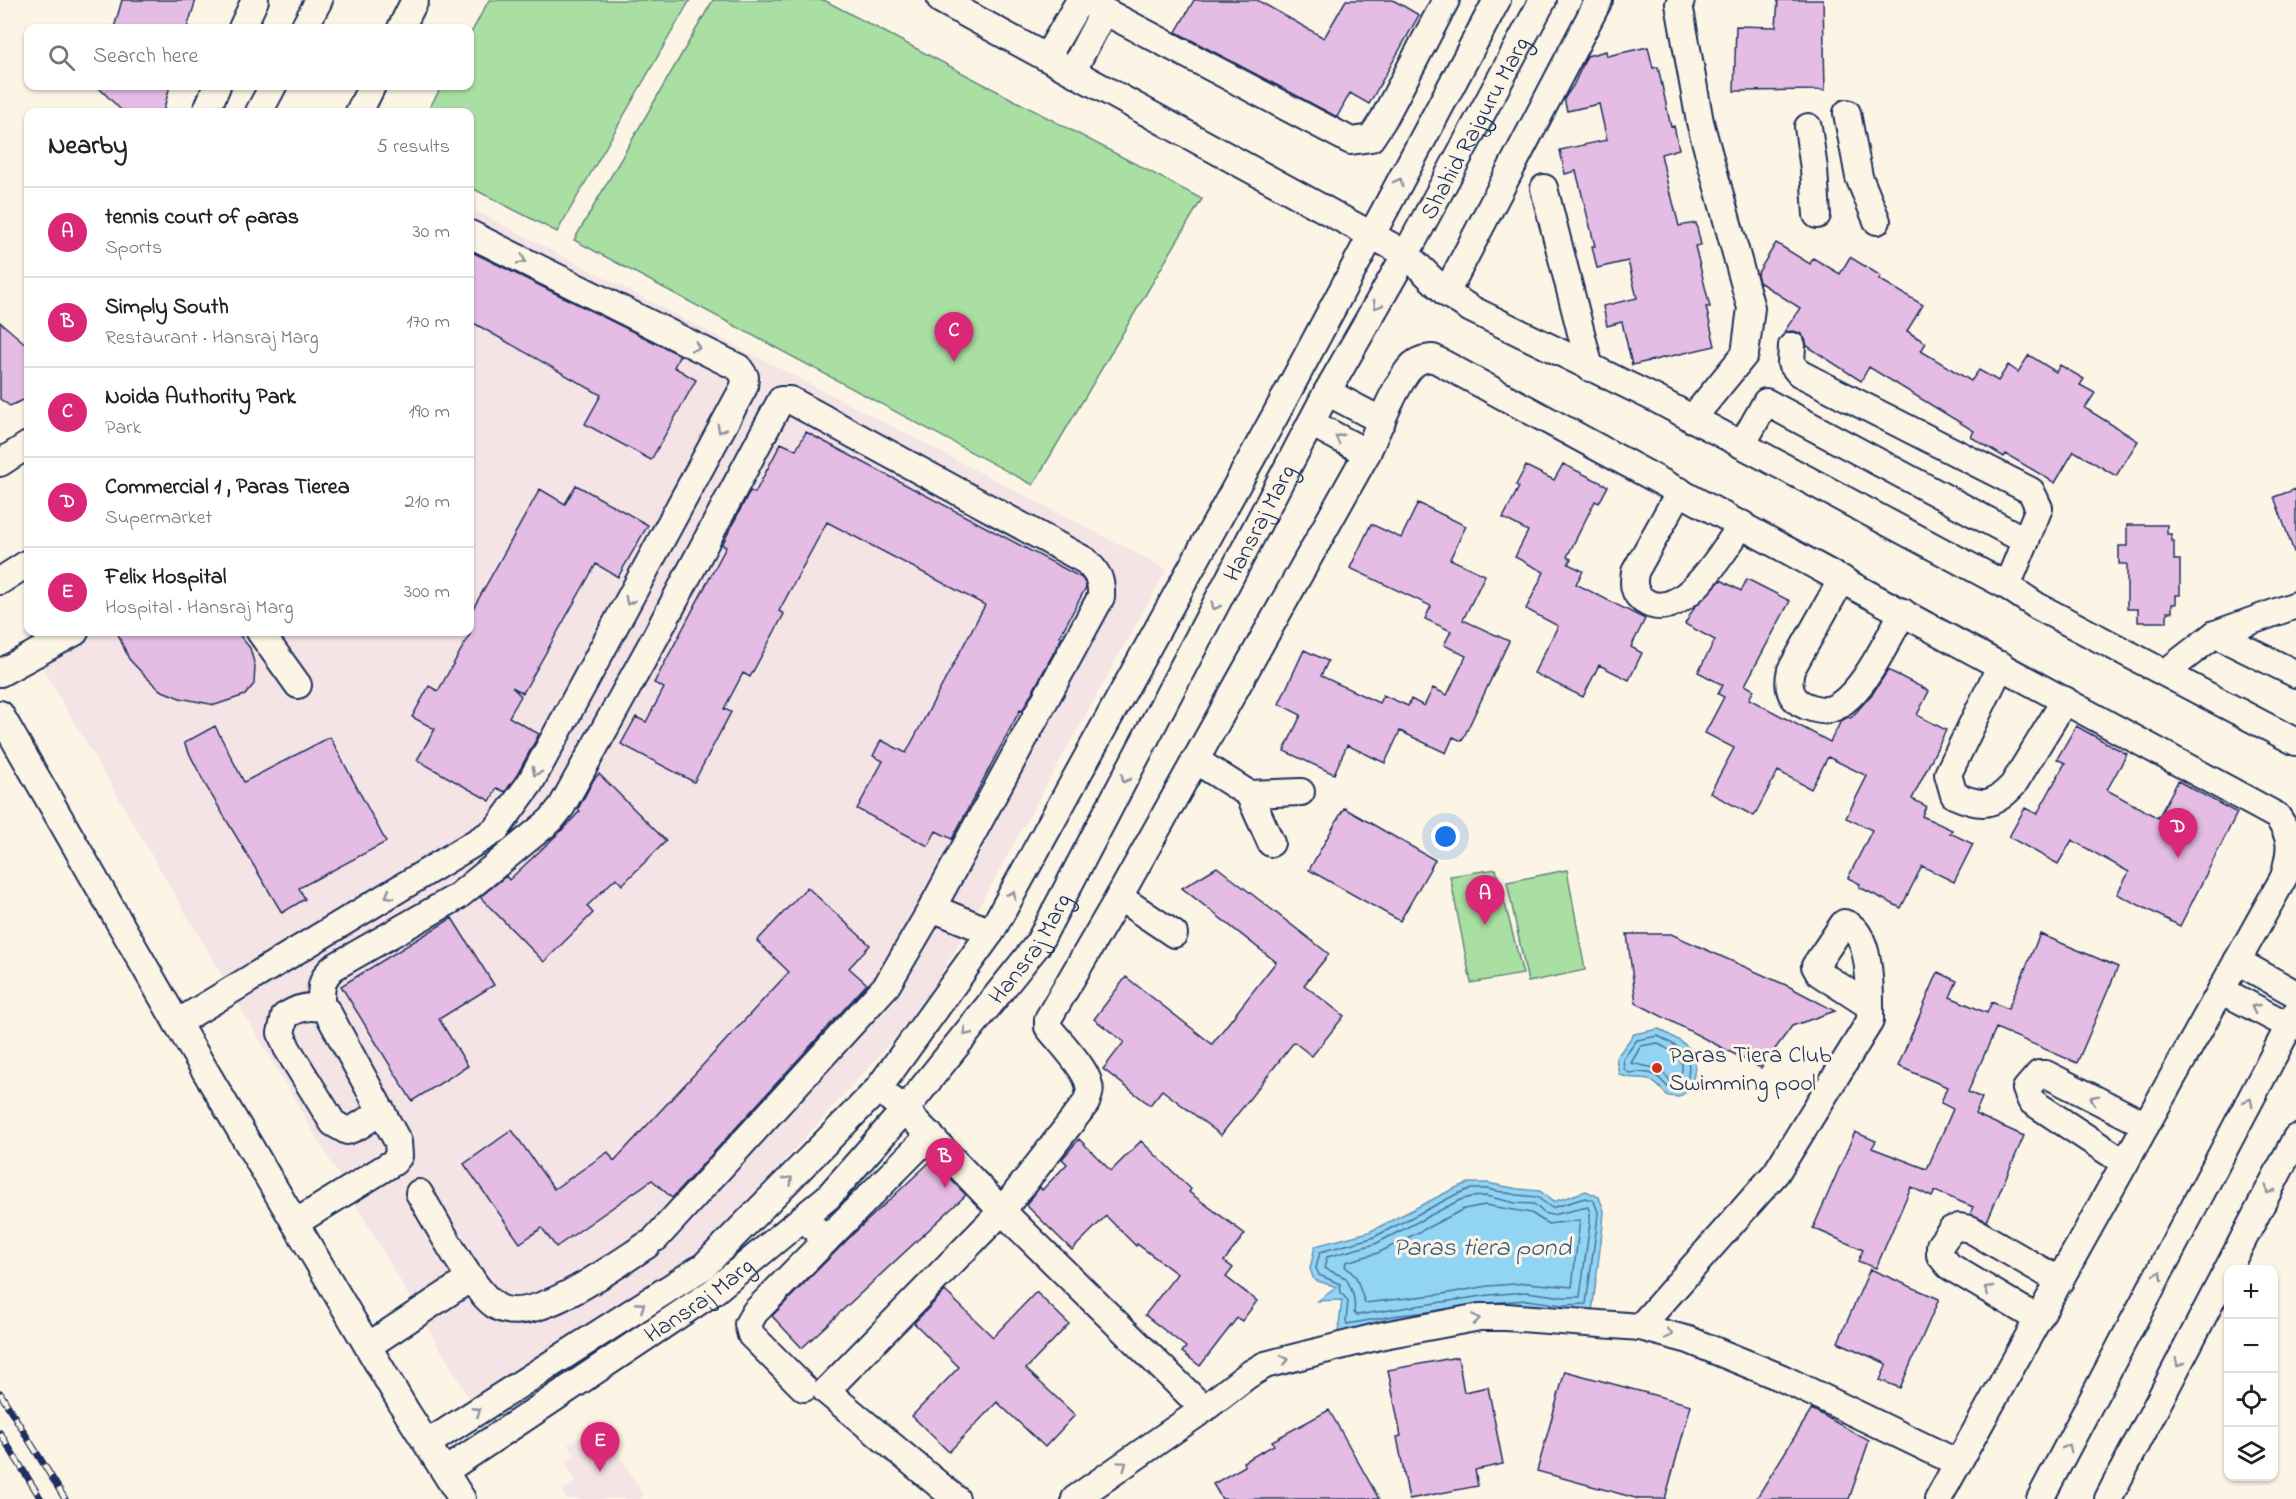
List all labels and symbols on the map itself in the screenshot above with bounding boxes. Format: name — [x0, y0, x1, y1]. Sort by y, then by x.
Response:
street label: Shahid Rajguru Marg — [1413, 31, 1540, 227]
one-way arrow — [1392, 178, 1403, 189]
one-way arrow — [515, 252, 526, 264]
one-way arrow — [1373, 298, 1384, 309]
pin: C — [934, 312, 974, 362]
one-way arrow — [690, 339, 701, 351]
one-way arrow — [717, 423, 728, 433]
one-way arrow — [1334, 434, 1345, 445]
street label: Hansraj Marg — [1216, 459, 1306, 589]
one-way arrow — [625, 594, 636, 605]
one-way arrow — [1211, 599, 1222, 610]
one-way arrow — [532, 766, 543, 777]
one-way arrow — [1121, 772, 1132, 783]
pin: D — [2158, 808, 2198, 858]
your location — [1431, 822, 1460, 851]
pin: A — [1466, 876, 1504, 925]
one-way arrow — [385, 887, 395, 899]
street label: Hansraj Marg — [981, 888, 1082, 1013]
one-way arrow — [1005, 891, 1016, 901]
one-way arrow — [2251, 1004, 2262, 1015]
one-way arrow — [964, 1025, 975, 1036]
place label: Paras Tiera Club Swimming pool — [1669, 1039, 1832, 1102]
marker: Paras Tiera Club Swimming pool — [1650, 1061, 1664, 1075]
one-way arrow — [2090, 1095, 2100, 1106]
one-way arrow — [2242, 1098, 2253, 1109]
pin: B — [926, 1138, 964, 1188]
one-way arrow — [781, 1176, 792, 1187]
one-way arrow — [2265, 1184, 2276, 1194]
water label: Paras tiera pond — [1393, 1230, 1572, 1268]
street label: Hansraj Marg — [638, 1250, 763, 1353]
one-way arrow — [2151, 1270, 2163, 1281]
one-way arrow — [1984, 1285, 1994, 1297]
one-way arrow — [635, 1301, 645, 1313]
one-way arrow — [1471, 1313, 1480, 1325]
one-way arrow — [1664, 1327, 1674, 1340]
one-way arrow — [1280, 1355, 1290, 1368]
one-way arrow — [2175, 1357, 2186, 1367]
one-way arrow — [470, 1407, 481, 1418]
pin: E — [580, 1422, 620, 1472]
one-way arrow — [2061, 1443, 2072, 1454]
one-way arrow — [1116, 1461, 1127, 1472]

